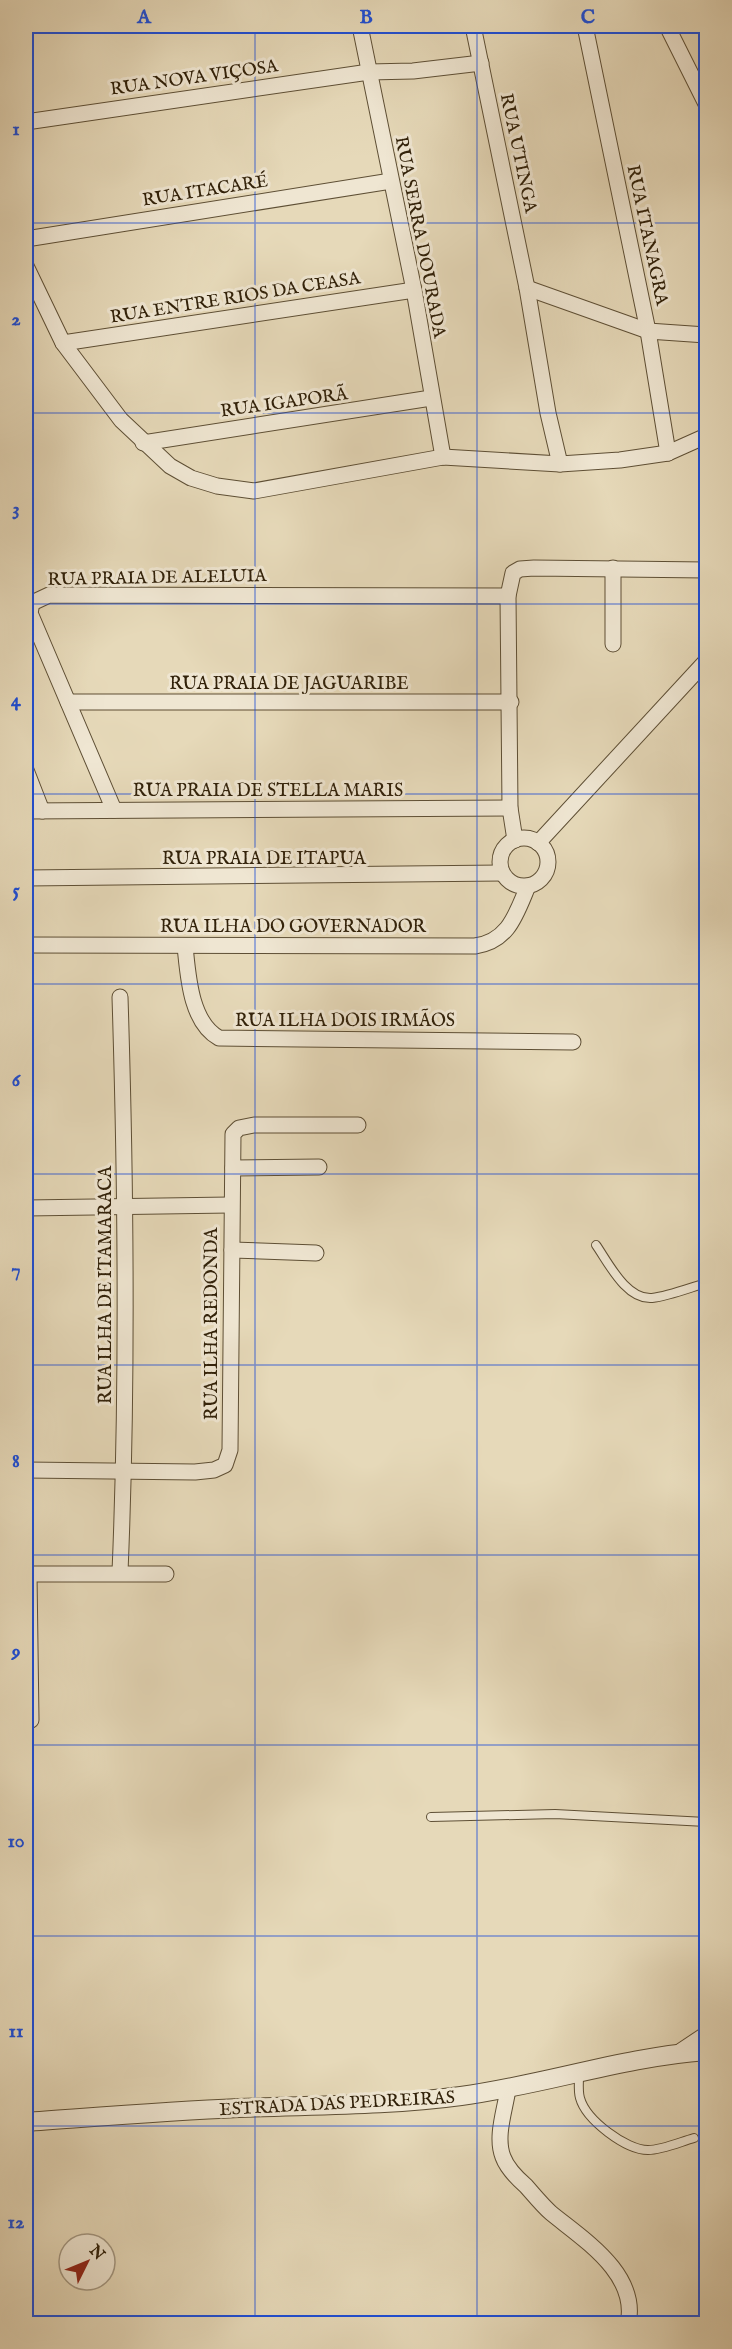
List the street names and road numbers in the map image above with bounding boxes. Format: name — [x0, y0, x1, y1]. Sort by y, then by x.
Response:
street label: RUA NOVA VIÇOSA — [109, 55, 280, 102]
street label: RUA UTINGA — [494, 91, 542, 216]
street label: RUA SERRA DOURADA — [389, 134, 451, 341]
street label: RUA ITANAGRA — [620, 163, 673, 309]
street label: RUA ITACARÉ — [140, 168, 270, 213]
street label: RUA ENTRE RIOS DA CEASA — [108, 267, 363, 330]
street label: RUA IGAPORÃ — [219, 381, 350, 424]
street label: RUA PRAIA DE ALELUIA — [47, 565, 268, 592]
street label: RUA PRAIA DE JAGUARIBE — [169, 673, 409, 696]
street label: RUA PRAIA DE STELLA MARIS — [133, 780, 403, 803]
street label: RUA PRAIA DE ITAPUA — [162, 848, 367, 871]
street label: RUA ILHA DO GOVERNADOR — [160, 916, 427, 939]
street label: RUA ILHA DOIS IRMÃOS — [235, 1008, 455, 1033]
street label: RUA ILHA DE ITAMARACA — [95, 1165, 118, 1404]
street label: RUA ILHA REDONDA — [201, 1227, 224, 1420]
street label: ESTRADA DAS PEDREIRAS — [219, 2087, 456, 2122]

